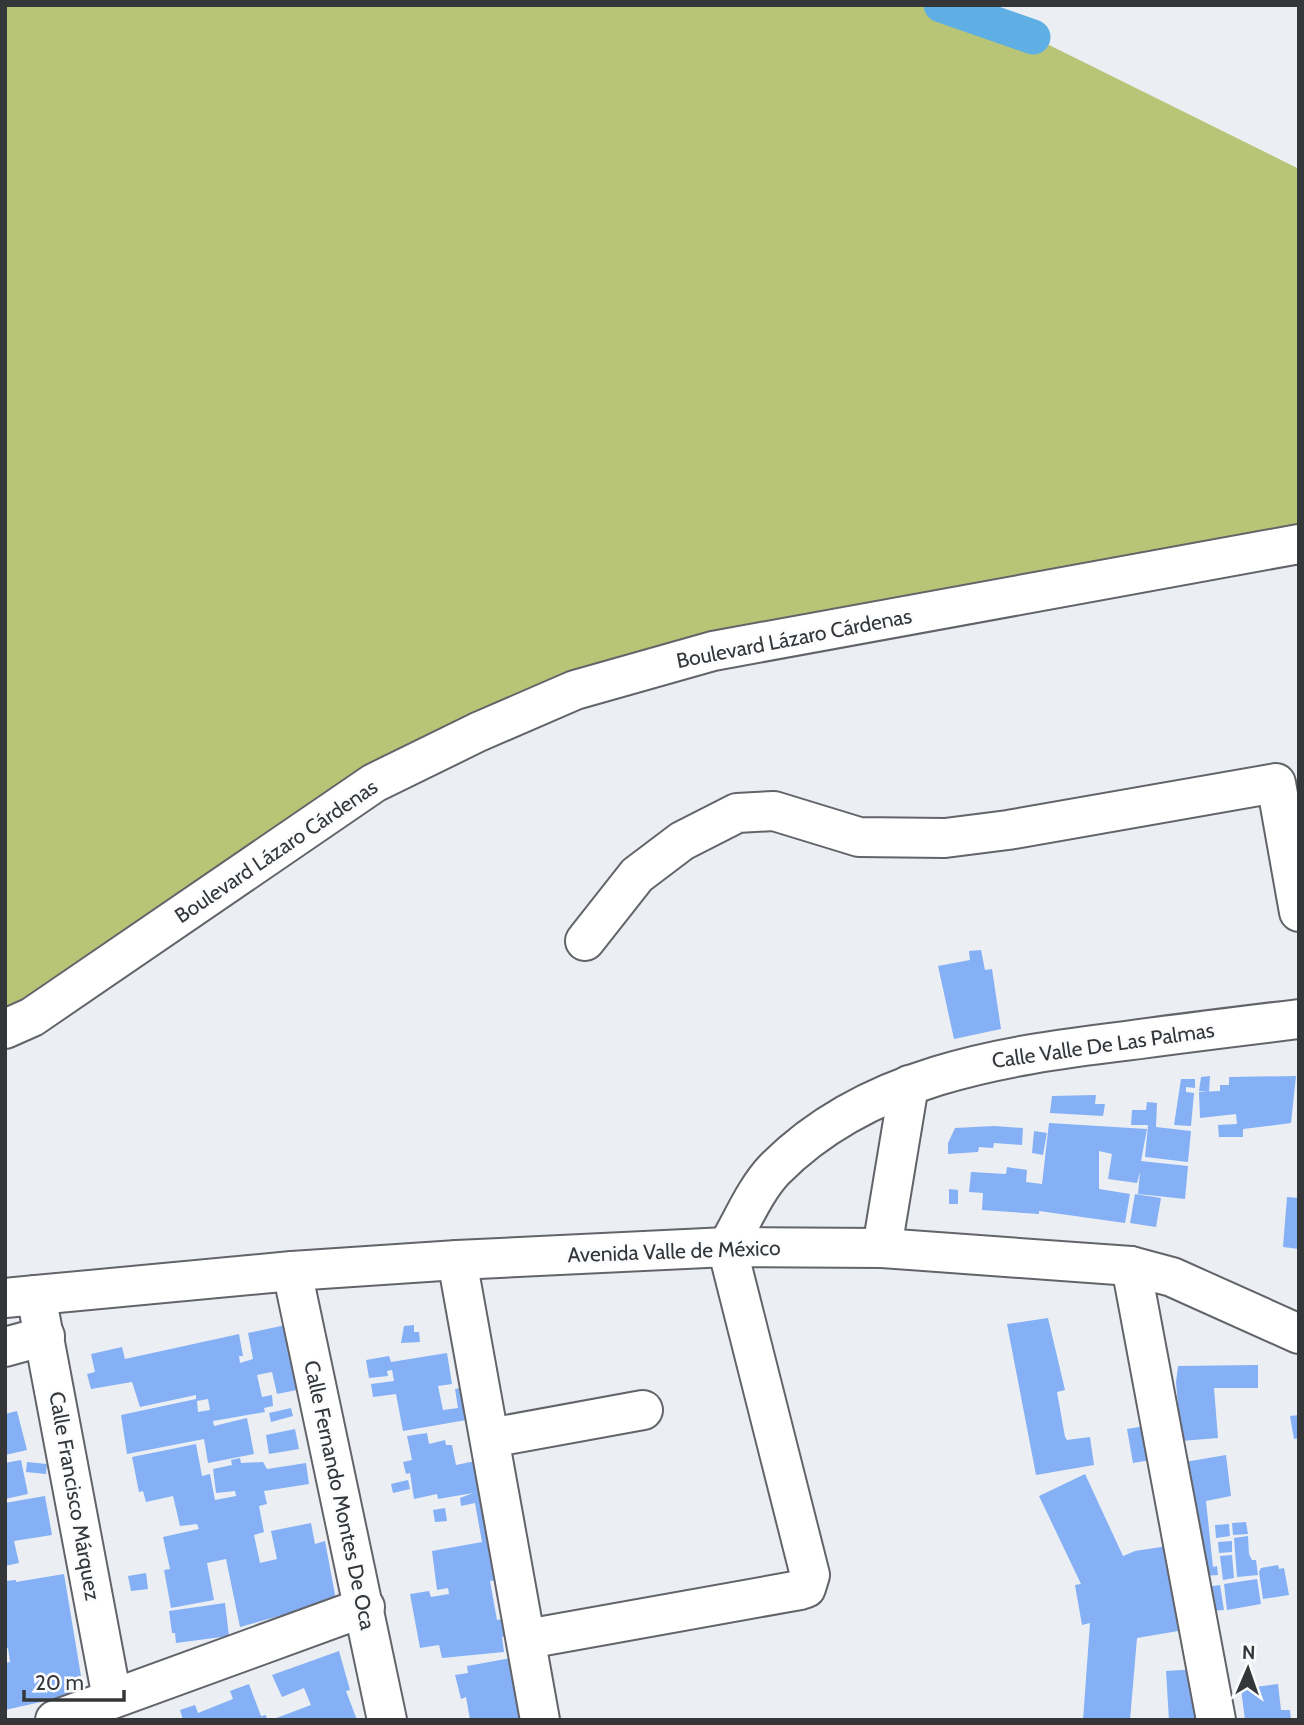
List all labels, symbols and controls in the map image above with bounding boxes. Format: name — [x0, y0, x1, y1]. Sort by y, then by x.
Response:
street label: Boulevard Lázaro Cárdenas — [674, 603, 914, 673]
street label: Boulevard Lázaro Cárdenas — [170, 774, 382, 928]
street label: Calle Valle De Las Palmas — [990, 1017, 1216, 1073]
street label: Avenida Valle de México — [567, 1235, 781, 1267]
street label: Calle Fernando Montes De Oca — [299, 1358, 381, 1632]
street label: Calle Francisco Márquez — [44, 1390, 106, 1603]
north arrow — [1213, 1634, 1283, 1704]
text: N — [1241, 1641, 1256, 1664]
scale bar — [24, 1658, 124, 1702]
text: 20 m — [35, 1670, 84, 1695]

